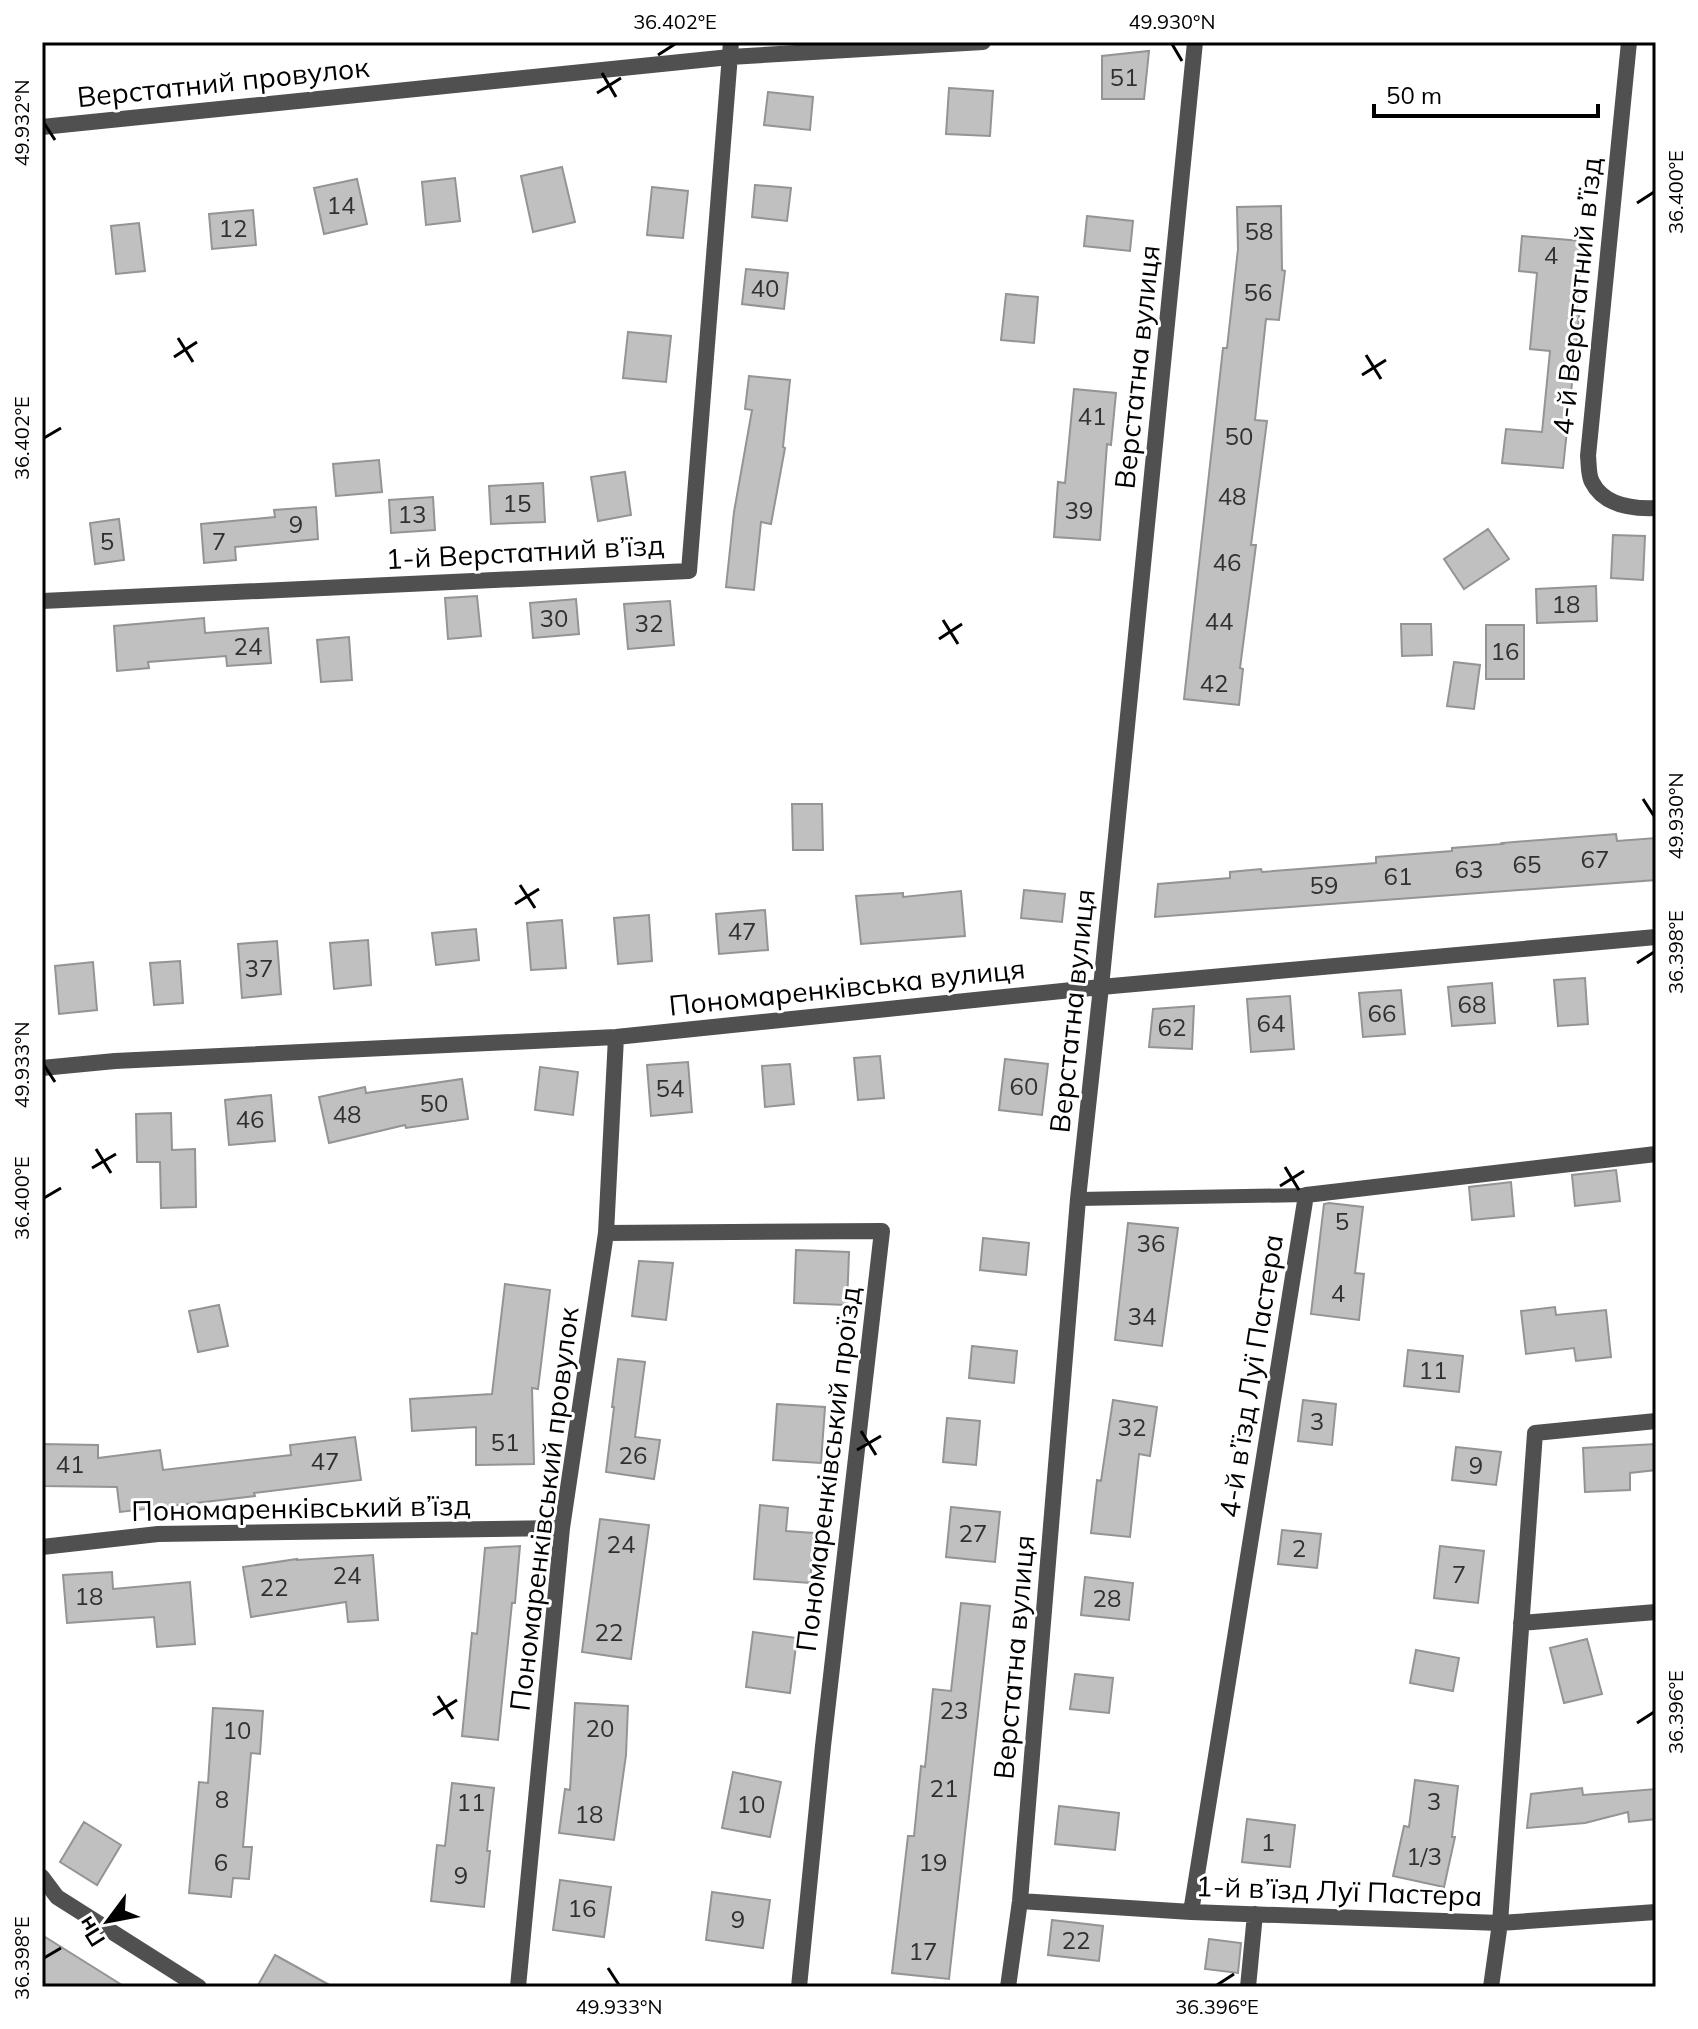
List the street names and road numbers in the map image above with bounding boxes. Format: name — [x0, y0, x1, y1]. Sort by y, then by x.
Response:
street label: Верстатний провулок — [75, 49, 372, 114]
street label: 4-й Верстатний в’їзд — [1545, 155, 1608, 436]
street label: Верстатна вулиця — [1106, 243, 1167, 491]
street label: 1-й Верстатний в’їзд — [385, 527, 665, 576]
street label: Верстатна вулиця — [1041, 887, 1102, 1135]
street label: Пономаренківська вулиця — [667, 950, 1027, 1023]
street label: 4-й в’їзд Луї Пастера — [1211, 1232, 1290, 1520]
street label: Пономаренківський проїзд — [788, 1285, 867, 1653]
street label: Пономаренківський провулок — [501, 1304, 586, 1713]
street label: Пономаренківський в’їзд — [131, 1487, 471, 1528]
street label: Верстатна вулиця — [985, 1533, 1042, 1781]
street label: 1-й в’їзд Луї Пастера — [1195, 1868, 1483, 1913]

